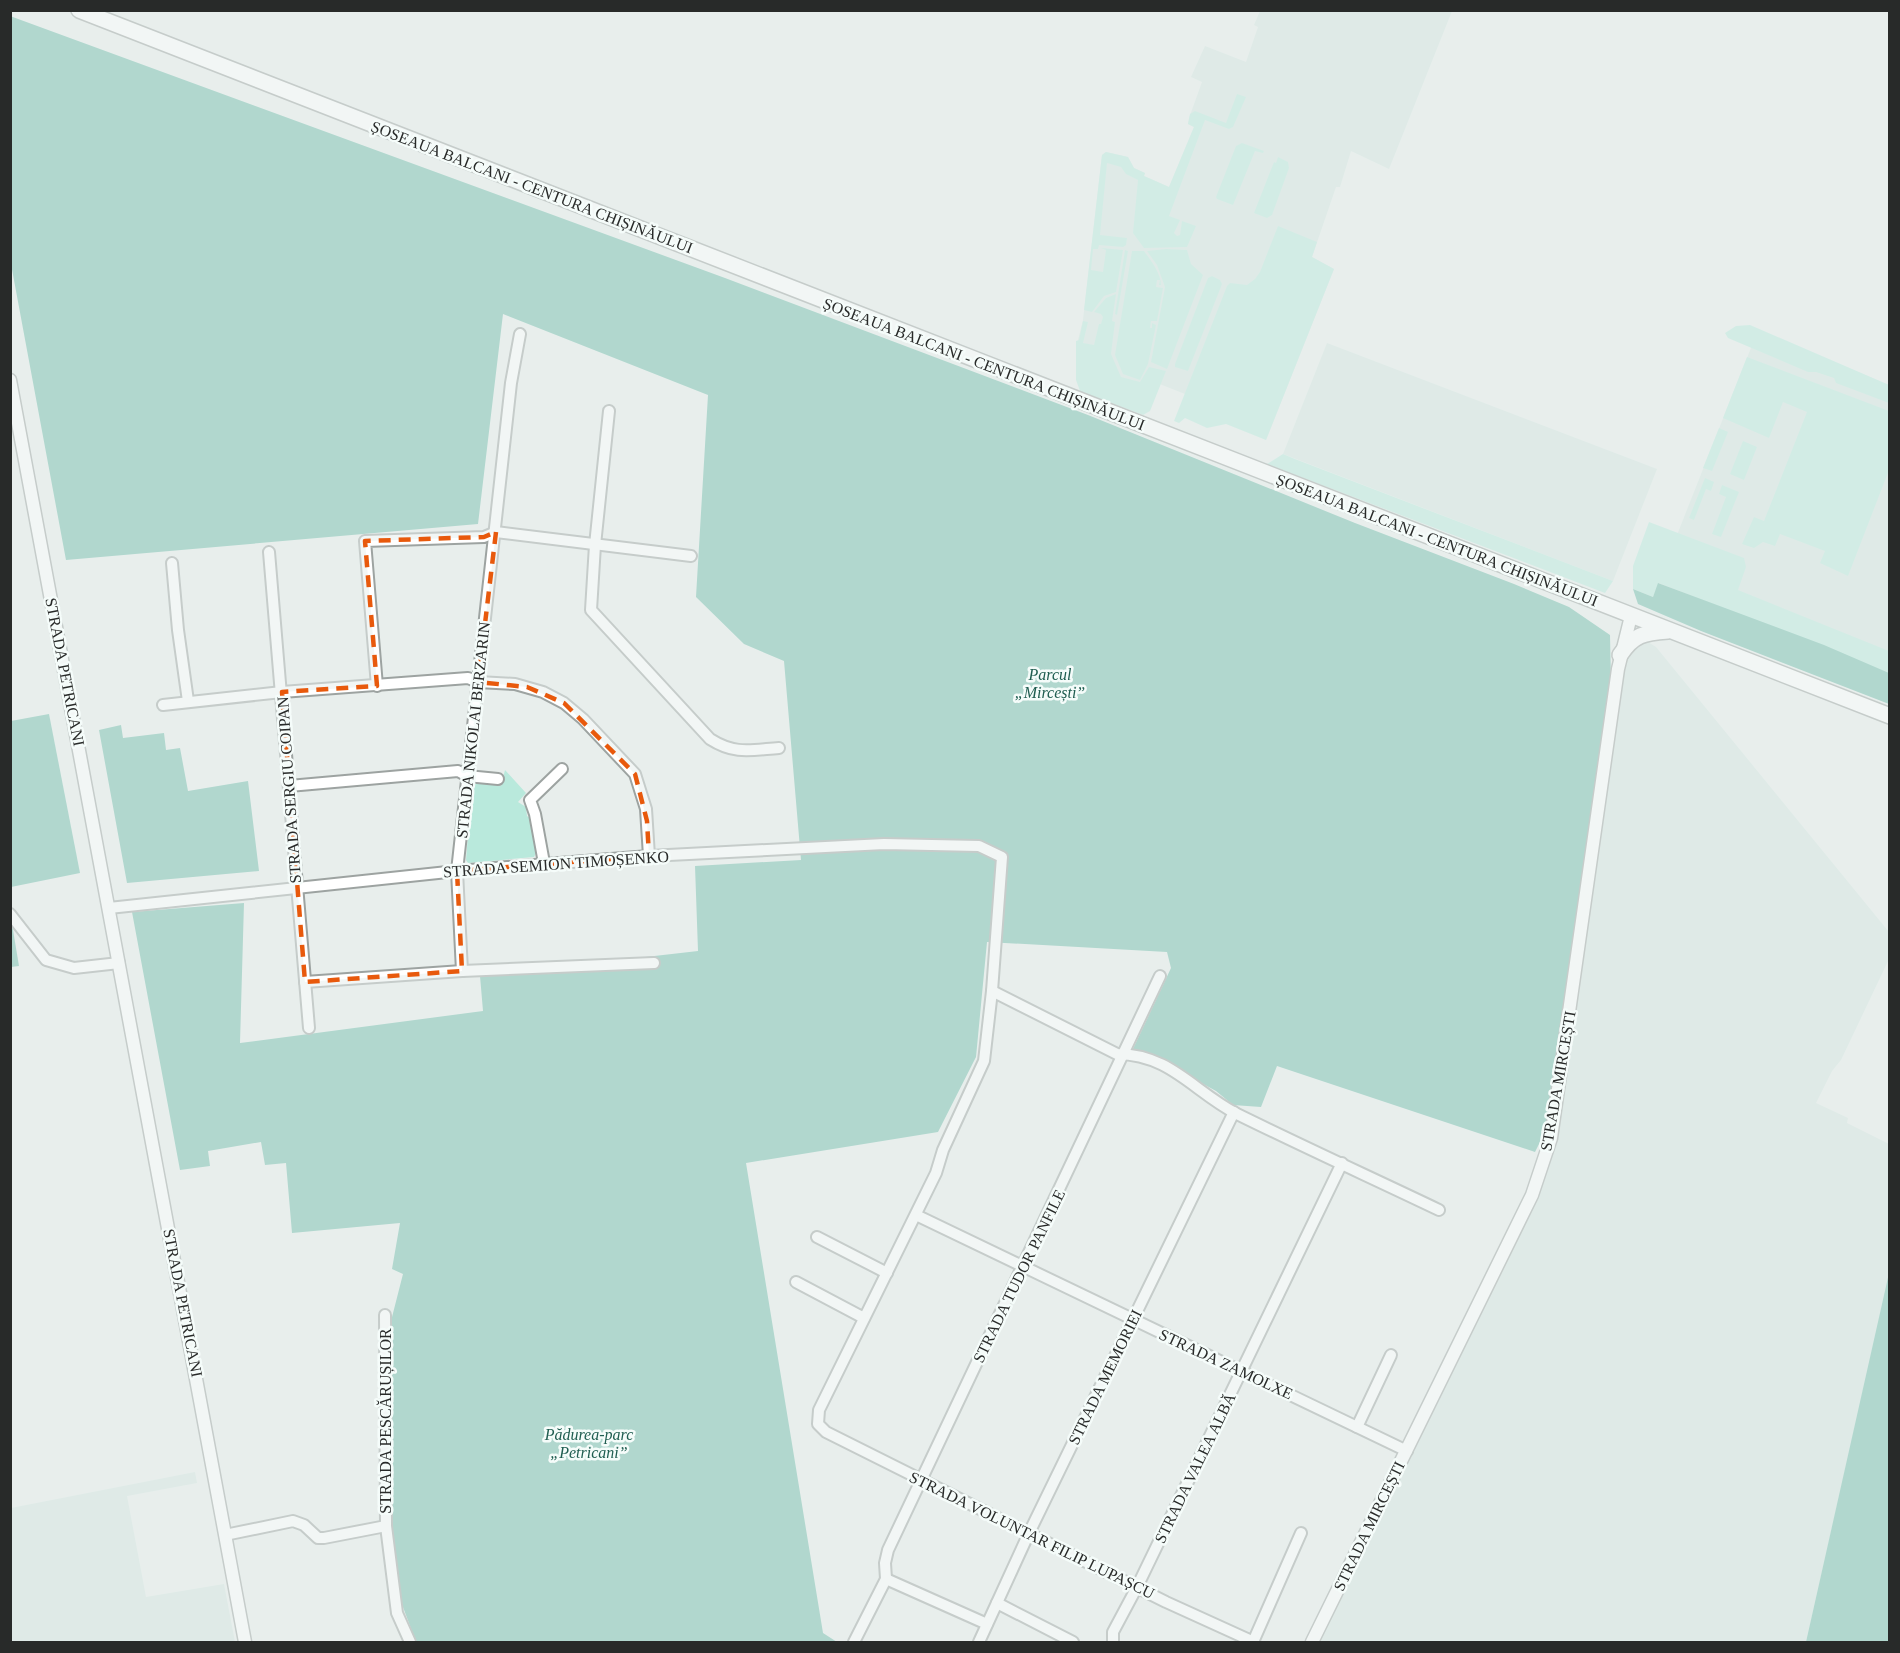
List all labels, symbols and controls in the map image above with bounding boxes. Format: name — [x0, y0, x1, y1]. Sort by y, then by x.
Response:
street label: ȘOSEAUA BALCANI - CENTURA CHIȘINĂULUI — [368, 117, 696, 257]
street label: ȘOSEAUA BALCANI - CENTURA CHIȘINĂULUI — [820, 294, 1148, 434]
street label: ȘOSEAUA BALCANI - CENTURA CHIȘINĂULUI — [1273, 470, 1601, 610]
street label: STRADA PETRICANI — [42, 596, 88, 748]
street label: STRADA NIKOLAI BERZARIN — [453, 620, 493, 839]
park label: Parcul „Mircești” — [1015, 666, 1085, 702]
street label: STRADA SERGIU COIPAN — [274, 696, 304, 884]
street label: STRADA SEMION TIMOȘENKO — [442, 848, 670, 881]
street label: STRADA MIRCEȘTI — [1537, 1010, 1580, 1152]
street label: STRADA TUDOR PANFILE — [970, 1187, 1068, 1365]
street label: STRADA PETRICANI — [160, 1227, 206, 1379]
street label: STRADA MEMORIEI — [1065, 1307, 1145, 1447]
street label: STRADA ZAMOLXE — [1157, 1326, 1295, 1402]
street label: STRADA PESCĂRUȘILOR — [376, 1328, 395, 1514]
street label: STRADA VALEA ALBĂ — [1150, 1389, 1239, 1546]
park label: Pădurea-parc „Petricani” — [544, 1426, 633, 1461]
street label: STRADA MIRCEȘTI — [1330, 1459, 1409, 1594]
street label: STRADA VOLUNTAR FILIP LUPAȘCU — [906, 1468, 1158, 1603]

